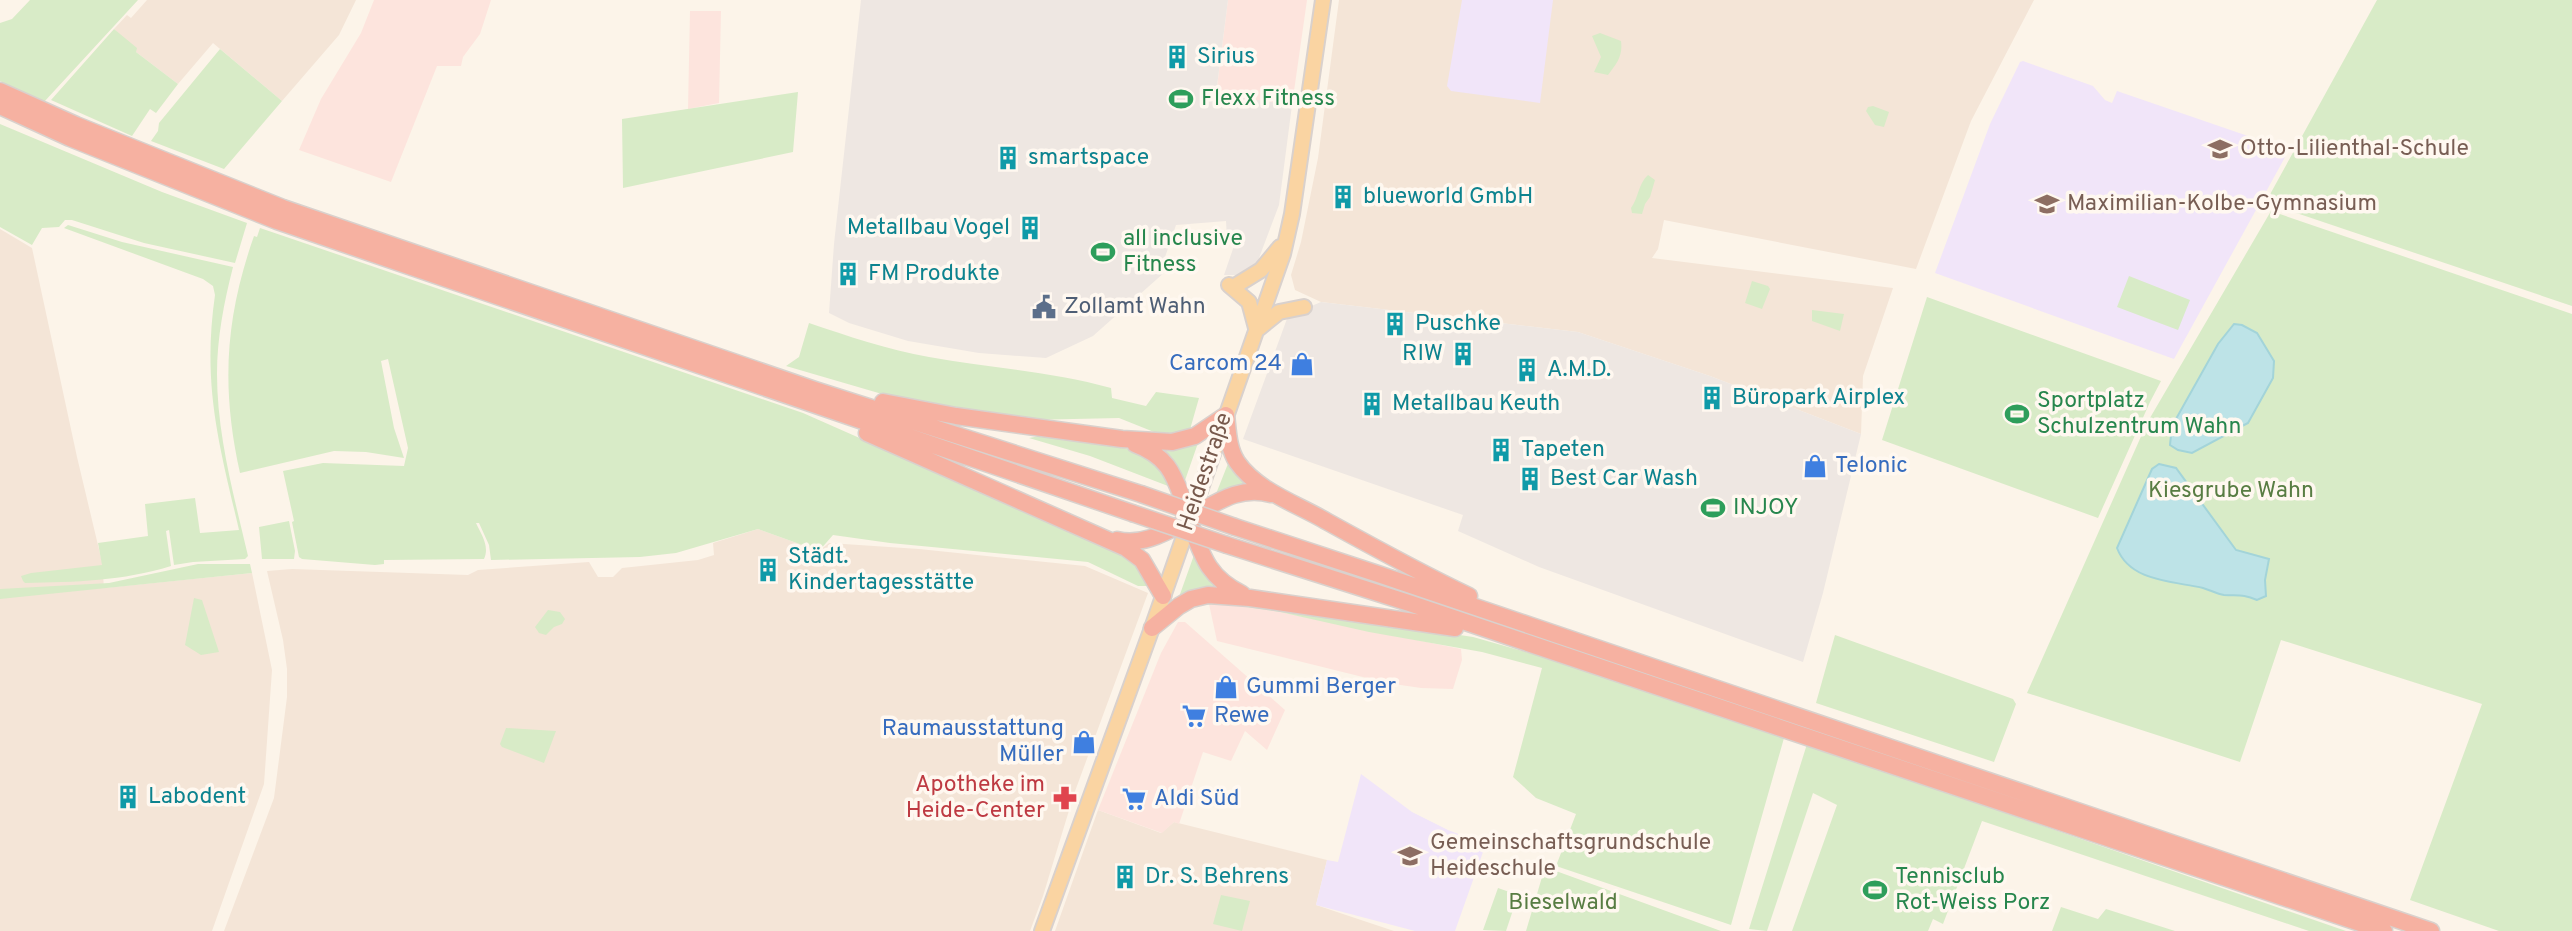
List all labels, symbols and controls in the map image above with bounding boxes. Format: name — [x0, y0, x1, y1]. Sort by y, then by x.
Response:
building icon: Sirius — [1163, 43, 1191, 71]
place label: Sirius — [1197, 43, 1255, 72]
sports icon: Flexx Fitness — [1167, 85, 1195, 113]
place label: Flexx Fitness — [1201, 85, 1335, 114]
school or university icon: Otto-Lilienthal-Schule — [2206, 135, 2234, 163]
place label: Otto-Lilienthal-Schule — [2240, 135, 2469, 164]
building icon: smartspace — [994, 144, 1022, 172]
place label: smartspace — [1028, 144, 1149, 173]
building icon: blueworld GmbH — [1329, 183, 1357, 211]
place label: blueworld GmbH — [1363, 183, 1533, 212]
school or university icon: Maximilian-Kolbe-Gymnasium — [2033, 190, 2061, 218]
place label: Maximilian-Kolbe-Gymnasium — [2067, 190, 2377, 219]
place label: Metallbau Vogel — [847, 214, 1010, 243]
building icon: Metallbau Vogel — [1016, 214, 1044, 242]
place label: all inclusive Fitness — [1123, 225, 1243, 280]
sports icon: all inclusive Fitness — [1089, 238, 1117, 266]
building icon: FM Produkte — [834, 260, 862, 288]
place label: FM Produkte — [868, 260, 1000, 289]
public building icon: Zollamt Wahn — [1030, 293, 1058, 321]
place label: Zollamt Wahn — [1064, 293, 1206, 322]
building icon: Puschke — [1381, 310, 1409, 338]
place label: Puschke — [1415, 310, 1501, 339]
place label: RIW — [1402, 340, 1443, 369]
building icon: RIW — [1449, 340, 1477, 368]
place label: Carcom 24 — [1169, 350, 1282, 379]
shop icon: Carcom 24 — [1288, 350, 1316, 378]
building icon: A.M.D. — [1513, 356, 1541, 384]
place label: A.M.D. — [1547, 356, 1611, 385]
building icon: Büropark Airplex — [1698, 384, 1726, 412]
place label: Büropark Airplex — [1732, 384, 1905, 413]
place label: Sportplatz Schulzentrum Wahn — [2037, 387, 2241, 442]
building icon: Metallbau Keuth — [1358, 390, 1386, 418]
place label: Metallbau Keuth — [1392, 390, 1560, 419]
sports icon: Sportplatz Schulzentrum Wahn — [2003, 400, 2031, 428]
street label: Heidestraße — [1172, 409, 1240, 535]
building icon: Tapeten — [1487, 436, 1515, 464]
place label: Tapeten — [1521, 436, 1605, 465]
shop icon: Telonic — [1801, 452, 1829, 480]
place label: Telonic — [1835, 452, 1908, 481]
building icon: Best Car Wash — [1516, 465, 1544, 493]
place label: Best Car Wash — [1550, 465, 1698, 494]
park label: Kiesgrube Wahn — [2148, 477, 2314, 506]
sports icon: INJOY — [1699, 494, 1727, 522]
place label: INJOY — [1733, 494, 1798, 523]
place label: Städt. Kindertagesstätte — [788, 543, 974, 598]
building icon: Städt. Kindertagesstätte — [754, 556, 782, 584]
shop icon: Gummi Berger — [1212, 673, 1240, 701]
place label: Gummi Berger — [1246, 673, 1396, 702]
supermarket icon: Rewe — [1180, 702, 1208, 730]
place label: Rewe — [1214, 702, 1269, 731]
place label: Raumausstattung Müller — [882, 715, 1064, 770]
shop icon: Raumausstattung Müller — [1070, 728, 1098, 756]
place label: Apotheke im Heide-Center — [906, 771, 1045, 826]
building icon: Labodent — [114, 783, 142, 811]
place label: Labodent — [148, 783, 246, 812]
pharmacy icon: Apotheke im Heide-Center — [1051, 784, 1079, 812]
supermarket icon: Aldi Süd — [1120, 785, 1148, 813]
place label: Aldi Süd — [1154, 785, 1239, 814]
place label: Gemeinschaftsgrundschule Heideschule — [1430, 829, 1711, 884]
school or university icon: Gemeinschaftsgrundschule Heideschule — [1396, 842, 1424, 870]
building icon: Dr. S. Behrens — [1111, 863, 1139, 891]
place label: Dr. S. Behrens — [1145, 863, 1289, 892]
place label: Tennisclub Rot-Weiss Porz — [1895, 863, 2050, 918]
sports icon: Tennisclub Rot-Weiss Porz — [1861, 876, 1889, 904]
park label: Bieselwald — [1508, 889, 1618, 918]

